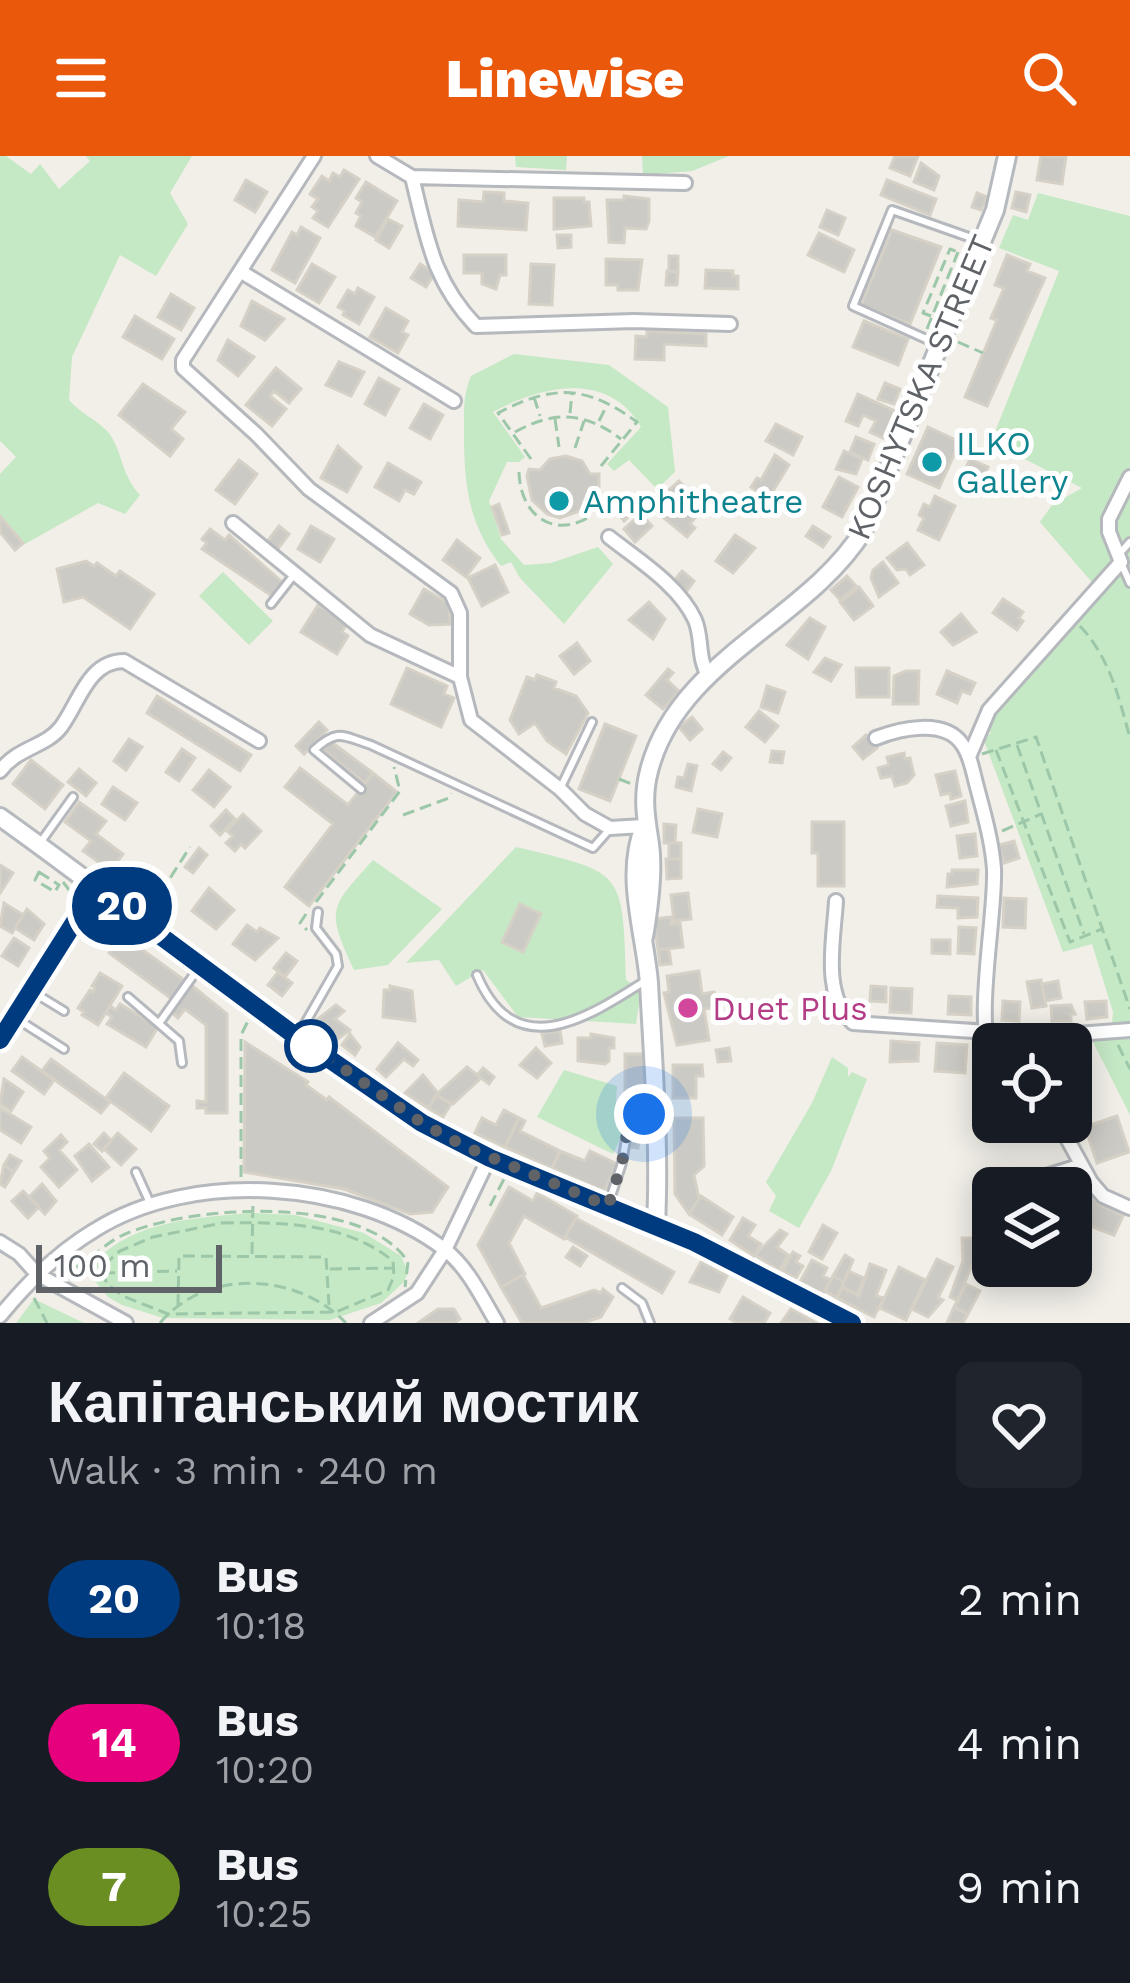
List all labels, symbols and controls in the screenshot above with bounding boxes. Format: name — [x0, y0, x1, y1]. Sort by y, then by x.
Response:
icon: menu — [48, 45, 114, 111]
icon: search — [1016, 45, 1082, 111]
text: Linewise — [446, 47, 684, 110]
street label: KOSHYTSKA STREET — [839, 229, 1002, 545]
place label: ILKO Gallery — [956, 424, 1068, 501]
marker: ILKO Gallery — [919, 449, 945, 475]
place label: Amphitheatre — [583, 482, 803, 521]
marker: Amphitheatre — [546, 488, 572, 514]
line badge: 20 — [68, 867, 176, 945]
text: 20 — [96, 881, 148, 930]
place label: Duet Plus — [712, 989, 868, 1028]
marker: Duet Plus — [675, 995, 701, 1021]
unlabelled marker — [286, 1021, 336, 1071]
map controls — [972, 1023, 1092, 1287]
button: locate — [972, 1023, 1092, 1143]
your location — [614, 1084, 674, 1144]
button: layers — [972, 1167, 1092, 1287]
scale bar — [36, 1239, 222, 1292]
text: 100 m — [54, 1246, 151, 1285]
button: heart — [956, 1362, 1082, 1488]
text: Капітанський мостик — [48, 1369, 639, 1436]
text: Walk · 3 min · 240 m — [48, 1448, 438, 1493]
text: Bus — [216, 1550, 299, 1603]
text: 2 min — [958, 1573, 1082, 1626]
text: 20 — [88, 1574, 140, 1623]
text: 10:18 — [216, 1603, 306, 1648]
text: Bus — [216, 1694, 299, 1747]
text: 4 min — [956, 1717, 1082, 1770]
text: 14 — [91, 1718, 137, 1767]
text: 10:20 — [216, 1747, 314, 1792]
text: Bus — [216, 1838, 299, 1891]
text: 9 min — [956, 1861, 1082, 1914]
text: 7 — [101, 1862, 127, 1911]
text: 10:25 — [216, 1891, 312, 1936]

